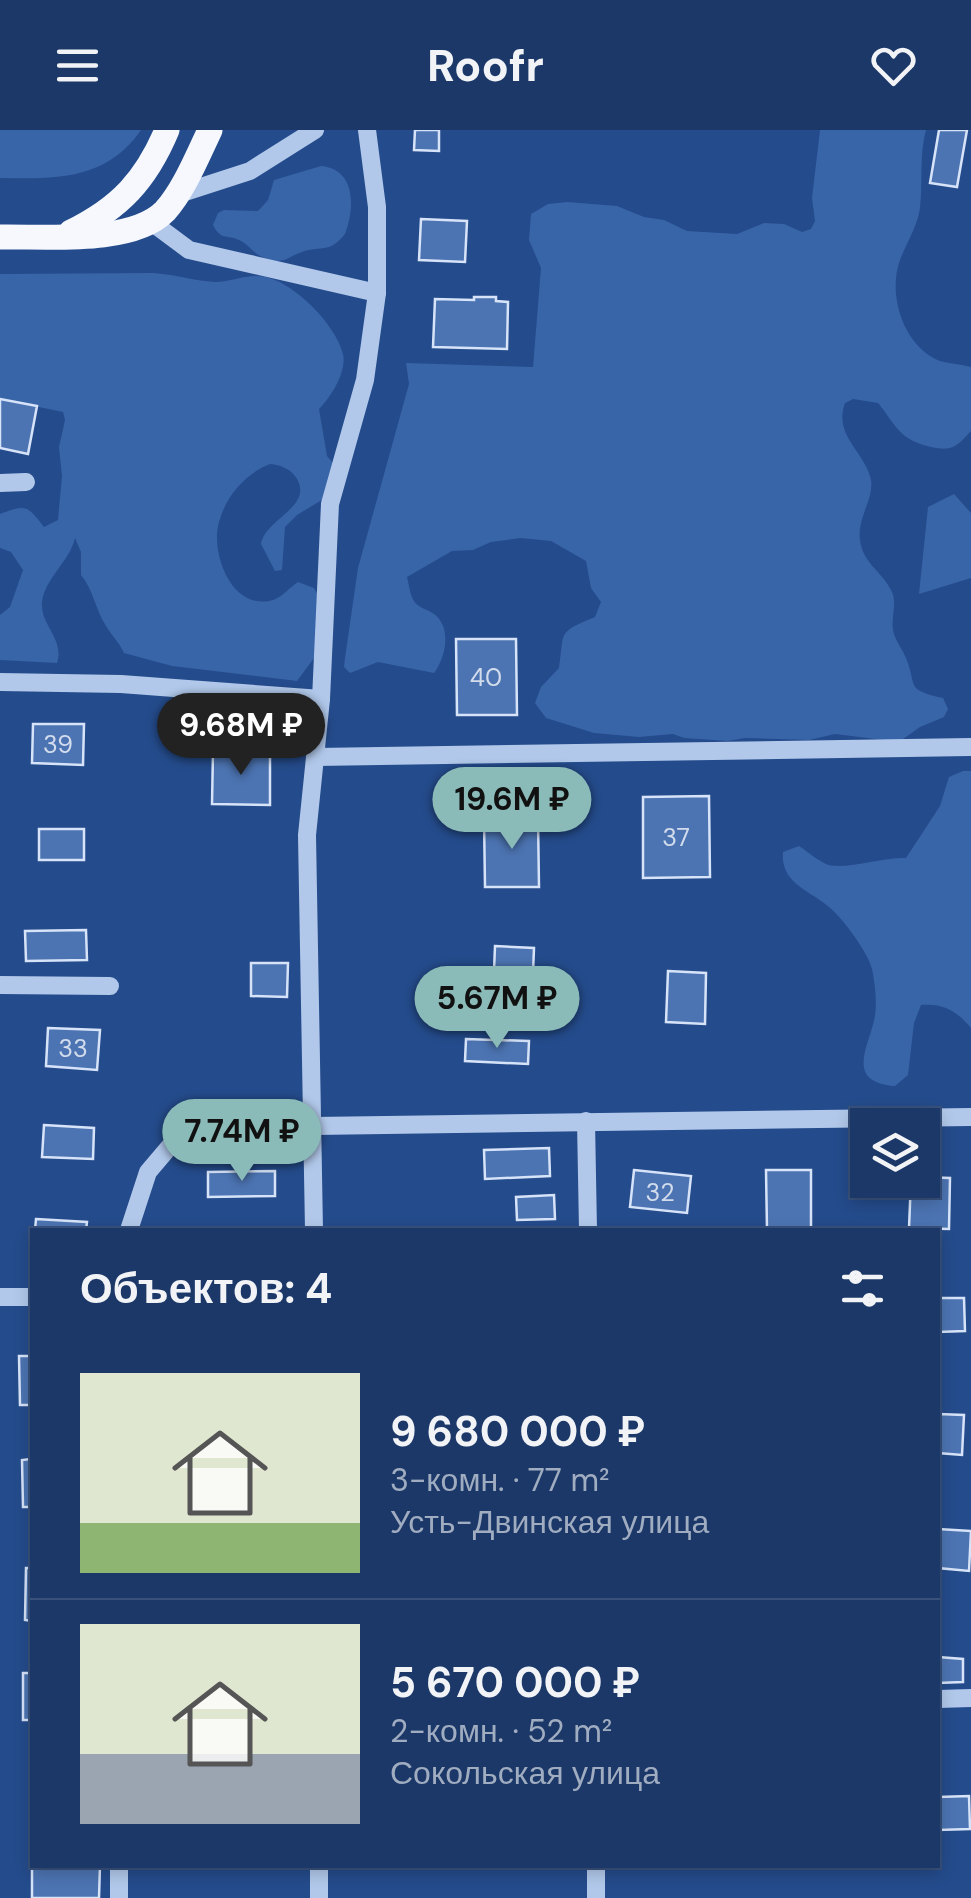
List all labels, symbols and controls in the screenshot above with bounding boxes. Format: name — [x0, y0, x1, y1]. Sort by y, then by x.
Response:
text: Roofr — [427, 36, 544, 95]
icon: menu — [50, 38, 105, 93]
icon: heart — [866, 38, 921, 93]
house number: 40 — [470, 661, 502, 694]
pin: 9.68M ₽ — [149, 693, 333, 778]
text: 9.68M ₽ — [179, 704, 303, 746]
house number: 39 — [43, 728, 73, 761]
pin: 19.6M ₽ — [420, 767, 604, 852]
text: 19.6M ₽ — [454, 778, 570, 820]
house number: 37 — [662, 821, 690, 854]
pin: 5.67M ₽ — [405, 966, 589, 1051]
text: 5.67M ₽ — [437, 977, 557, 1019]
house number: 33 — [58, 1032, 88, 1065]
pin: 7.74M ₽ — [150, 1099, 334, 1184]
map controls — [850, 1108, 940, 1198]
button: layers — [850, 1108, 940, 1198]
text: 7.74M ₽ — [184, 1110, 300, 1152]
house number: 32 — [645, 1176, 675, 1209]
text: Объектов: 4 — [80, 1261, 332, 1316]
icon: filters — [835, 1261, 890, 1316]
text: 9 680 000 ₽ — [390, 1404, 645, 1459]
icon: home — [160, 1413, 280, 1533]
text: 3-комн. · 77 m² — [390, 1459, 610, 1501]
text: Усть-Двинская улица — [390, 1501, 709, 1543]
text: 5 670 000 ₽ — [390, 1655, 640, 1710]
icon: home — [160, 1664, 280, 1784]
text: 2-комн. · 52 m² — [390, 1710, 612, 1752]
text: Сокольская улица — [390, 1752, 660, 1794]

